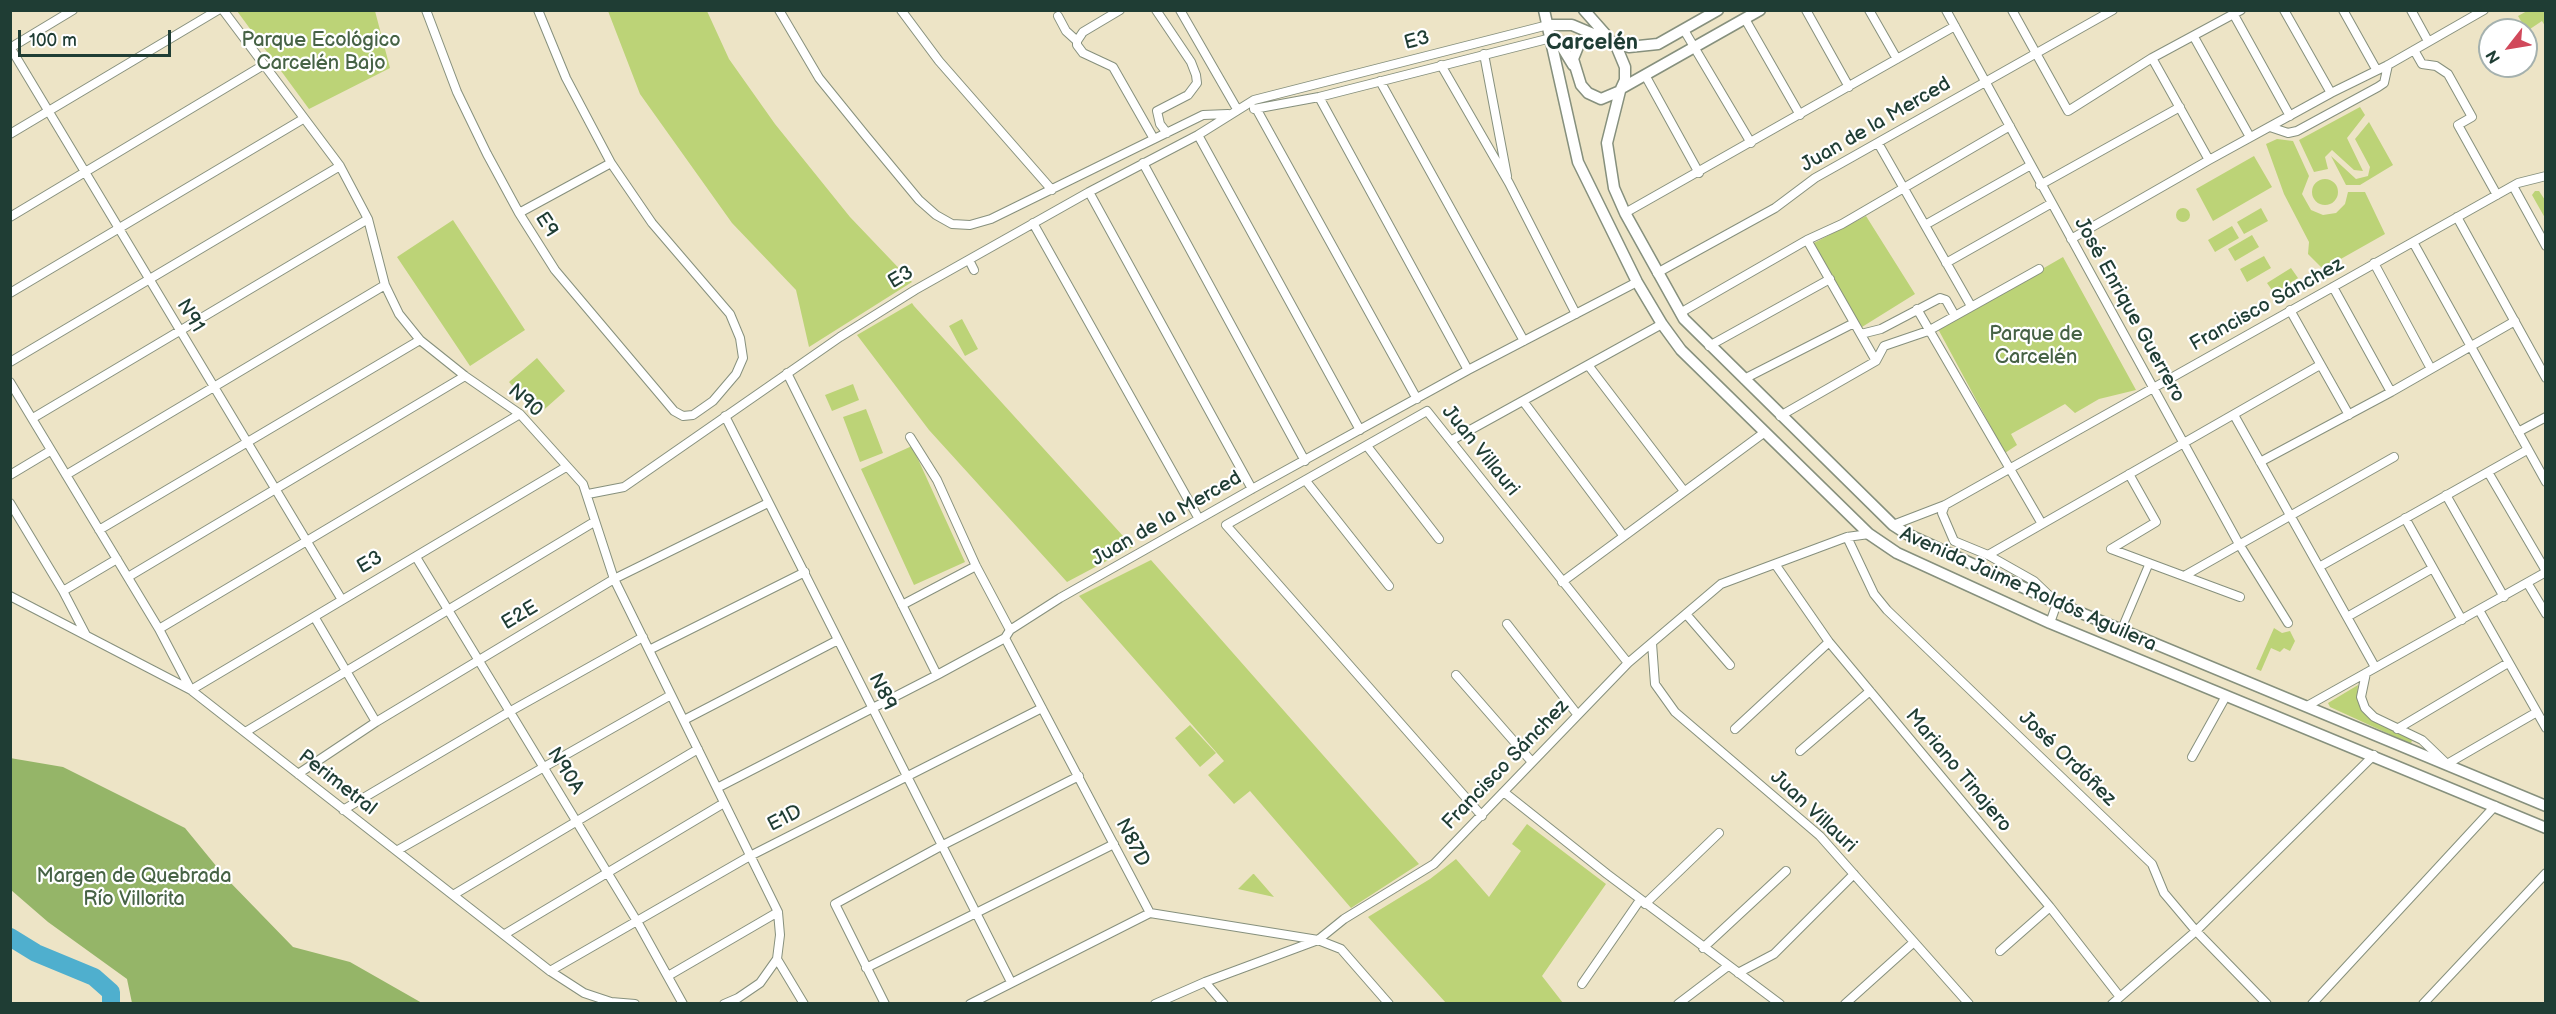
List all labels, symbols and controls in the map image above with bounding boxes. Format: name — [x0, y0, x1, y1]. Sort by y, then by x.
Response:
scale bar — [21, 18, 174, 56]
north arrow — [2478, 18, 2538, 78]
street label: E3 — [1402, 26, 1432, 56]
park label: Parque Ecológico Carcelén Bajo — [241, 29, 401, 76]
text: 100 m — [29, 30, 77, 51]
district label: Carcelén — [1546, 30, 1638, 56]
text: N — [2483, 46, 2505, 67]
street label: Juan de la Merced — [1797, 72, 1955, 178]
street label: E9 — [529, 208, 563, 242]
street label: José Enrique Guerrero — [2068, 214, 2190, 406]
street label: Francisco Sánchez — [2186, 253, 2348, 357]
street label: E3 — [884, 261, 918, 295]
street label: N91 — [171, 295, 209, 337]
park label: Parque de Carcelén — [1989, 323, 2083, 370]
street label: N90 — [503, 379, 547, 423]
street label: Juan Villauri — [1436, 401, 1524, 501]
street label: Juan de la Merced — [1088, 466, 1246, 572]
street label: Avenida Jaime Roldós Aguilera — [1896, 522, 2160, 658]
street label: E3 — [353, 546, 387, 580]
street label: E2E — [497, 596, 543, 636]
street label: N89 — [863, 670, 901, 714]
street label: Francisco Sánchez — [1438, 695, 1574, 835]
street label: Mariano Tinajero — [1900, 705, 2016, 837]
street label: José Ordóñez — [2013, 706, 2121, 812]
street label: N90A — [541, 743, 589, 799]
street label: Perimetral — [293, 745, 381, 821]
street label: Juan Villauri — [1765, 766, 1861, 858]
street label: E1D — [764, 800, 806, 838]
street label: N87D — [1110, 815, 1154, 871]
park label: Margen de Quebrada Río Villorita — [37, 865, 231, 912]

